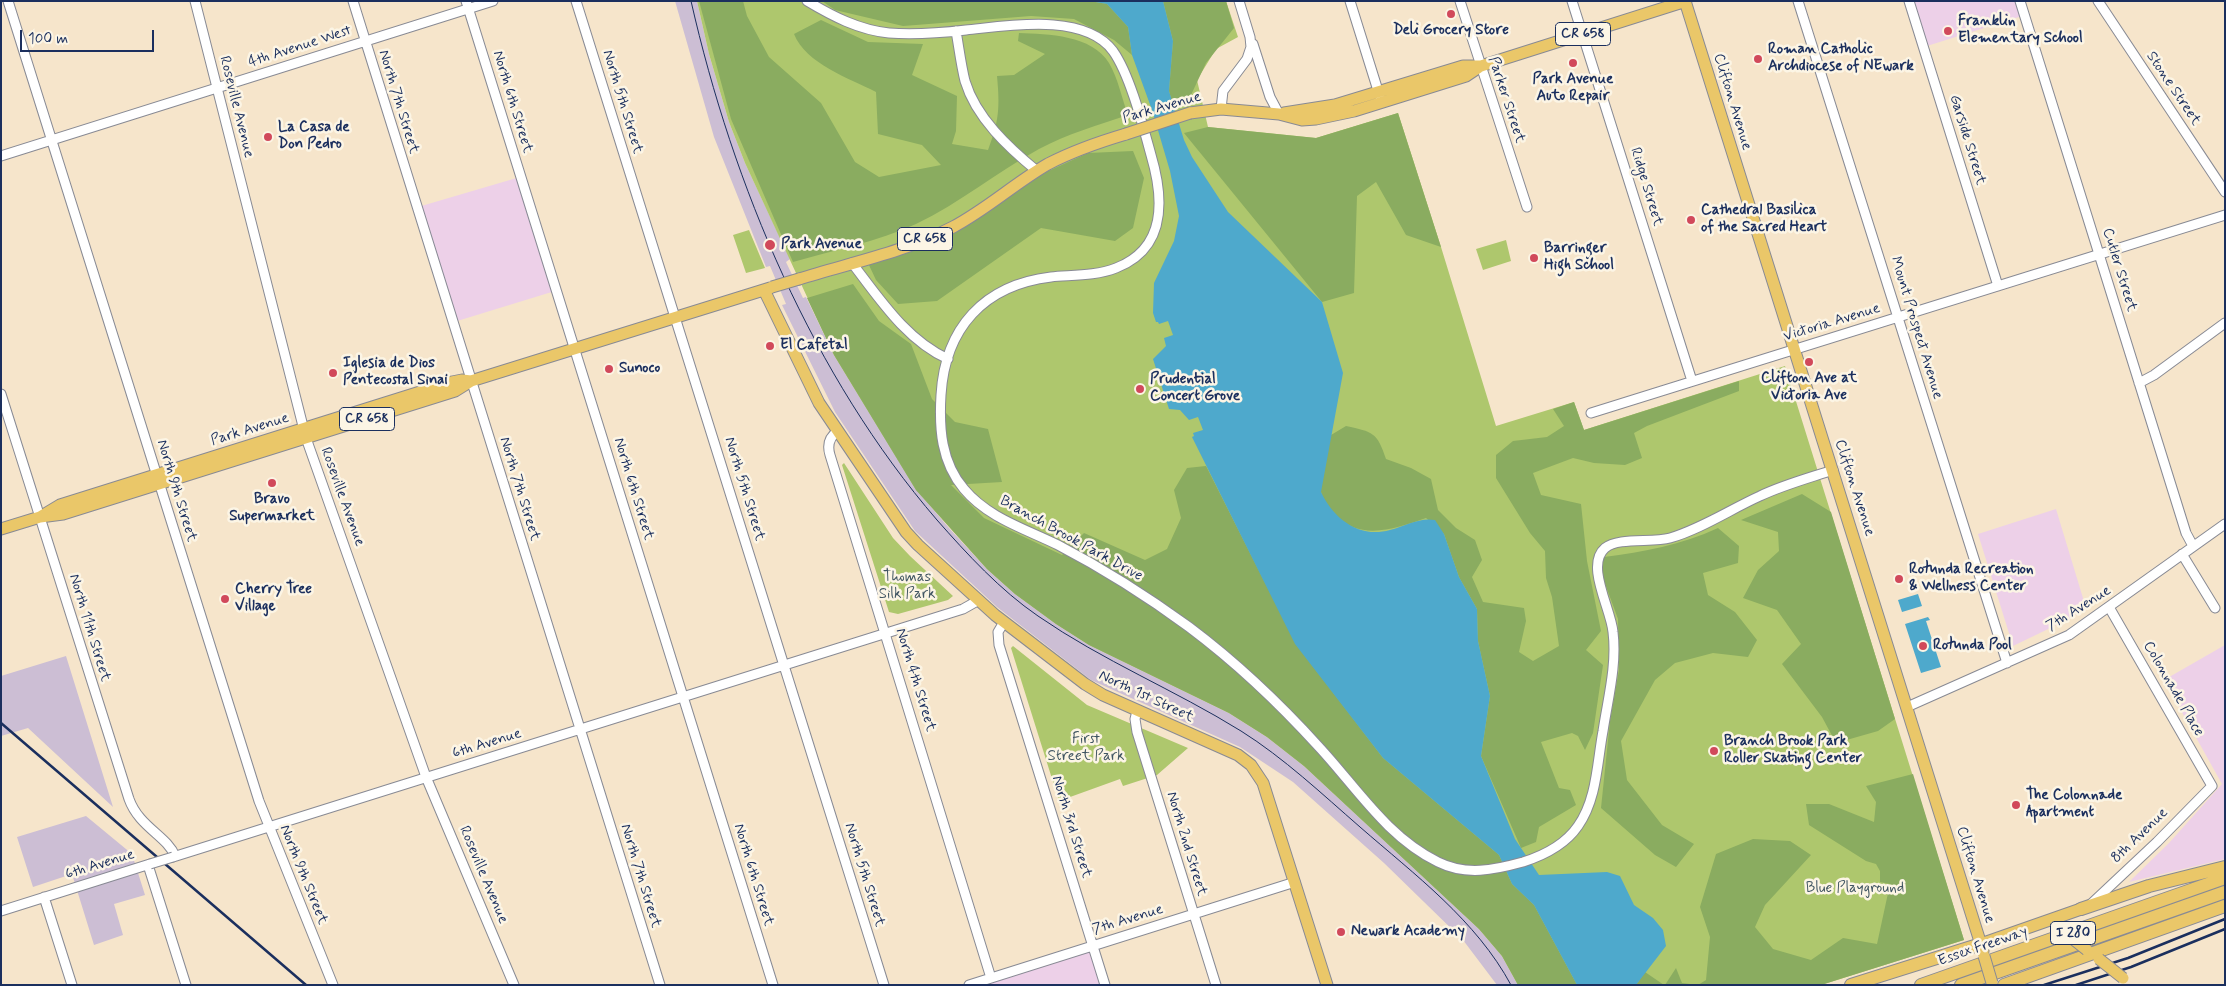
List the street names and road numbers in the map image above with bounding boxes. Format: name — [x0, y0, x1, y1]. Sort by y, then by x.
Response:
street label: 4th Avenue West — [246, 22, 354, 72]
road number: CR 658 — [1556, 22, 1610, 46]
street label: North 7th Street — [374, 48, 422, 156]
street label: North 5th Street — [598, 48, 646, 156]
street label: North 6th Street — [488, 49, 536, 155]
street label: Stone Street — [2142, 49, 2204, 129]
street label: Clifton Avenue — [1709, 51, 1755, 153]
street label: Roseville Avenue — [215, 54, 257, 160]
street label: Parker Street — [1484, 54, 1528, 146]
street label: Park Avenue — [1121, 88, 1203, 128]
street label: Garside Street — [1945, 93, 1989, 187]
street label: Ridge Street — [1626, 146, 1666, 228]
street label: Cutler Street — [2098, 226, 2140, 314]
road number: CR 658 — [898, 228, 952, 250]
street label: Mount Prospect Avenue — [1886, 254, 1946, 402]
street label: Victoria Avenue — [1782, 300, 1882, 346]
road number: CR 658 — [340, 408, 394, 430]
street label: Park Avenue — [209, 410, 291, 450]
street label: North 7th Street — [495, 435, 543, 543]
street label: North 5th Street — [720, 435, 768, 543]
street label: North 6th Street — [609, 436, 657, 542]
street label: North 9th Street — [152, 438, 200, 544]
street label: Clifton Avenue — [1830, 438, 1878, 538]
street label: Roseville Avenue — [316, 445, 368, 549]
street label: Branch Brook Park Drive — [997, 492, 1145, 586]
street label: North 11th Street — [64, 572, 114, 684]
street label: 7th Avenue — [2043, 582, 2115, 636]
street label: North 4th Street — [891, 626, 939, 734]
street label: Colonnade Place — [2139, 638, 2207, 740]
street label: North 1st Street — [1096, 667, 1196, 727]
street label: 6th Avenue — [450, 725, 524, 763]
street label: North 3rd Street — [1047, 774, 1095, 880]
street label: North 2nd Street — [1162, 790, 1210, 898]
street label: 8th Avenue — [2108, 804, 2172, 868]
street label: North 5th Street — [840, 821, 888, 929]
street label: North 7th Street — [616, 822, 664, 930]
street label: North 6th Street — [729, 822, 777, 928]
street label: North 9th Street — [275, 823, 331, 927]
street label: Roseville Avenue — [454, 824, 512, 926]
street label: Clifton Avenue — [1952, 824, 1998, 926]
street label: 6th Avenue — [63, 846, 137, 884]
street label: 7th Avenue — [1091, 901, 1165, 939]
road number: I 280 — [2050, 921, 2096, 944]
street label: Essex Freeway — [1936, 923, 2030, 971]

